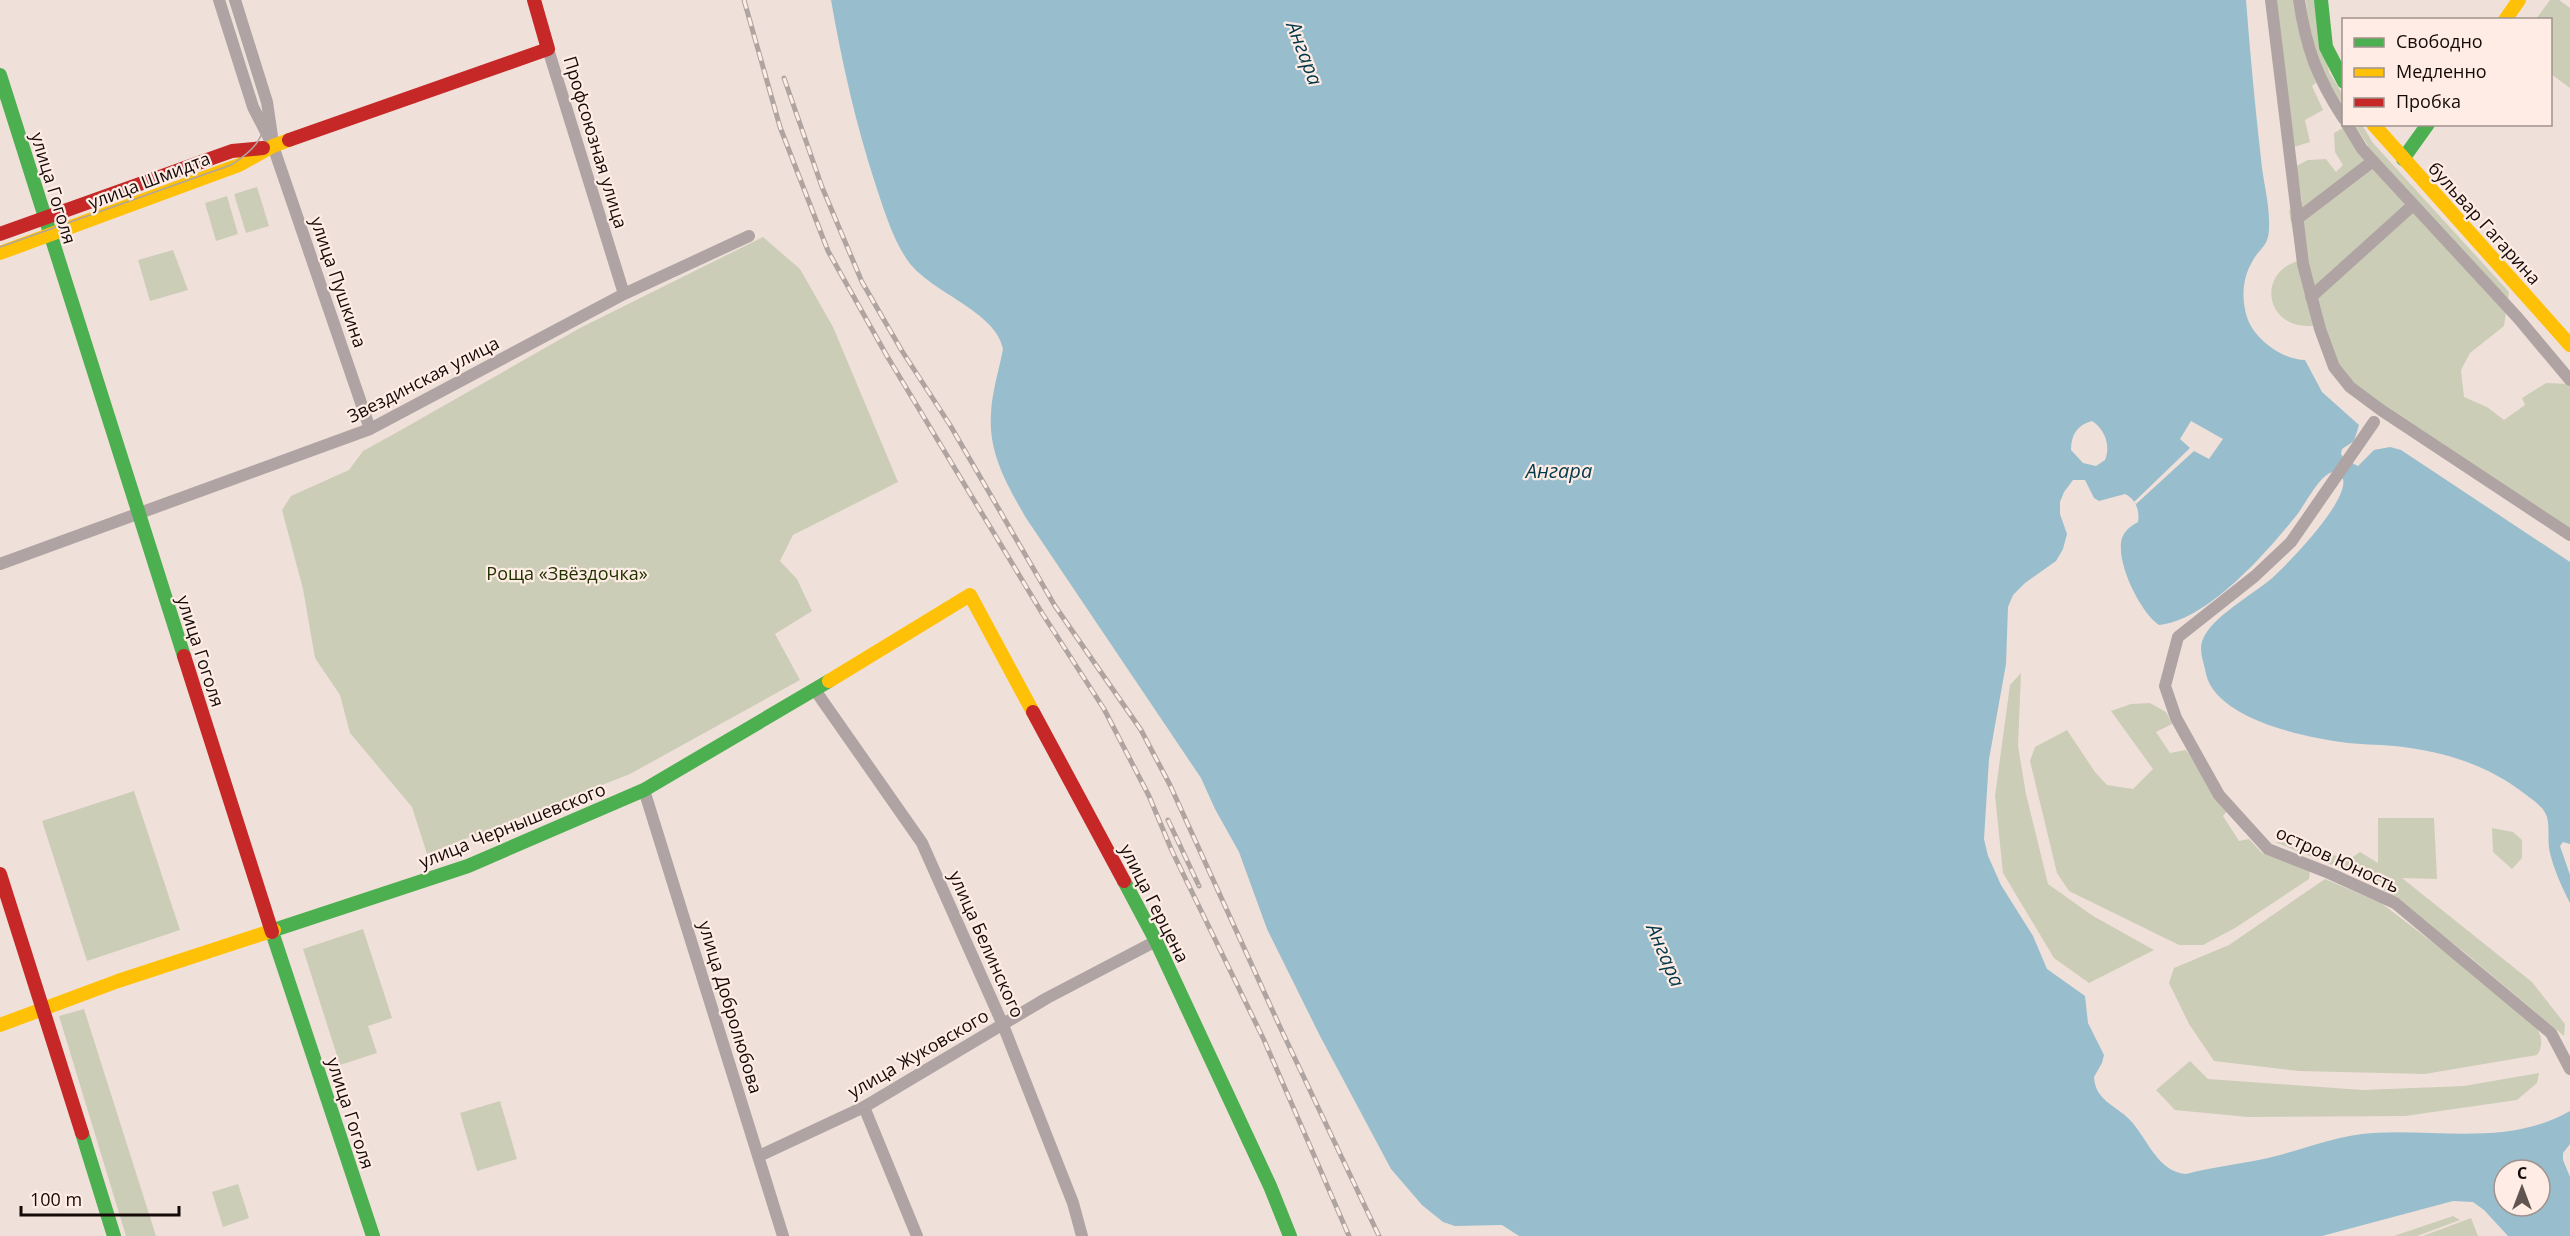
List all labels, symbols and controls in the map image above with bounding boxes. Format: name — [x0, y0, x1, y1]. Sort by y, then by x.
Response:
water label: Ангара — [1280, 15, 1330, 89]
legend — [2342, 18, 2552, 126]
text: Свободно — [2396, 29, 2483, 53]
street label: Профсоюзная улица — [558, 53, 634, 231]
text: Медленно — [2396, 59, 2487, 83]
text: Пробка — [2396, 89, 2461, 113]
street label: улица Гоголя — [26, 129, 82, 247]
street label: улица Шмидта — [85, 146, 213, 214]
street label: бульвар Гагарина — [2423, 156, 2547, 290]
street label: улица Пушкина — [305, 213, 373, 351]
street label: Звездинская улица — [343, 330, 503, 428]
water label: Ангара — [1524, 457, 1592, 484]
park label: Роща «Звёздочка» — [486, 561, 648, 585]
street label: улица Гоголя — [172, 592, 230, 710]
street label: улица Чернышевского — [415, 777, 609, 873]
street label: остров Юность — [2272, 820, 2404, 898]
street label: улица Герцена — [1115, 840, 1195, 966]
street label: улица Белинского — [944, 867, 1030, 1021]
water label: Ангара — [1640, 917, 1691, 991]
street label: улица Добролюбова — [693, 918, 769, 1096]
street label: улица Жуковского — [843, 1003, 993, 1103]
street label: улица Гоголя — [322, 1054, 380, 1172]
north arrow — [2492, 1158, 2552, 1218]
text: С — [2517, 1162, 2527, 1184]
scale bar — [21, 1179, 178, 1217]
text: 100 m — [30, 1187, 82, 1211]

